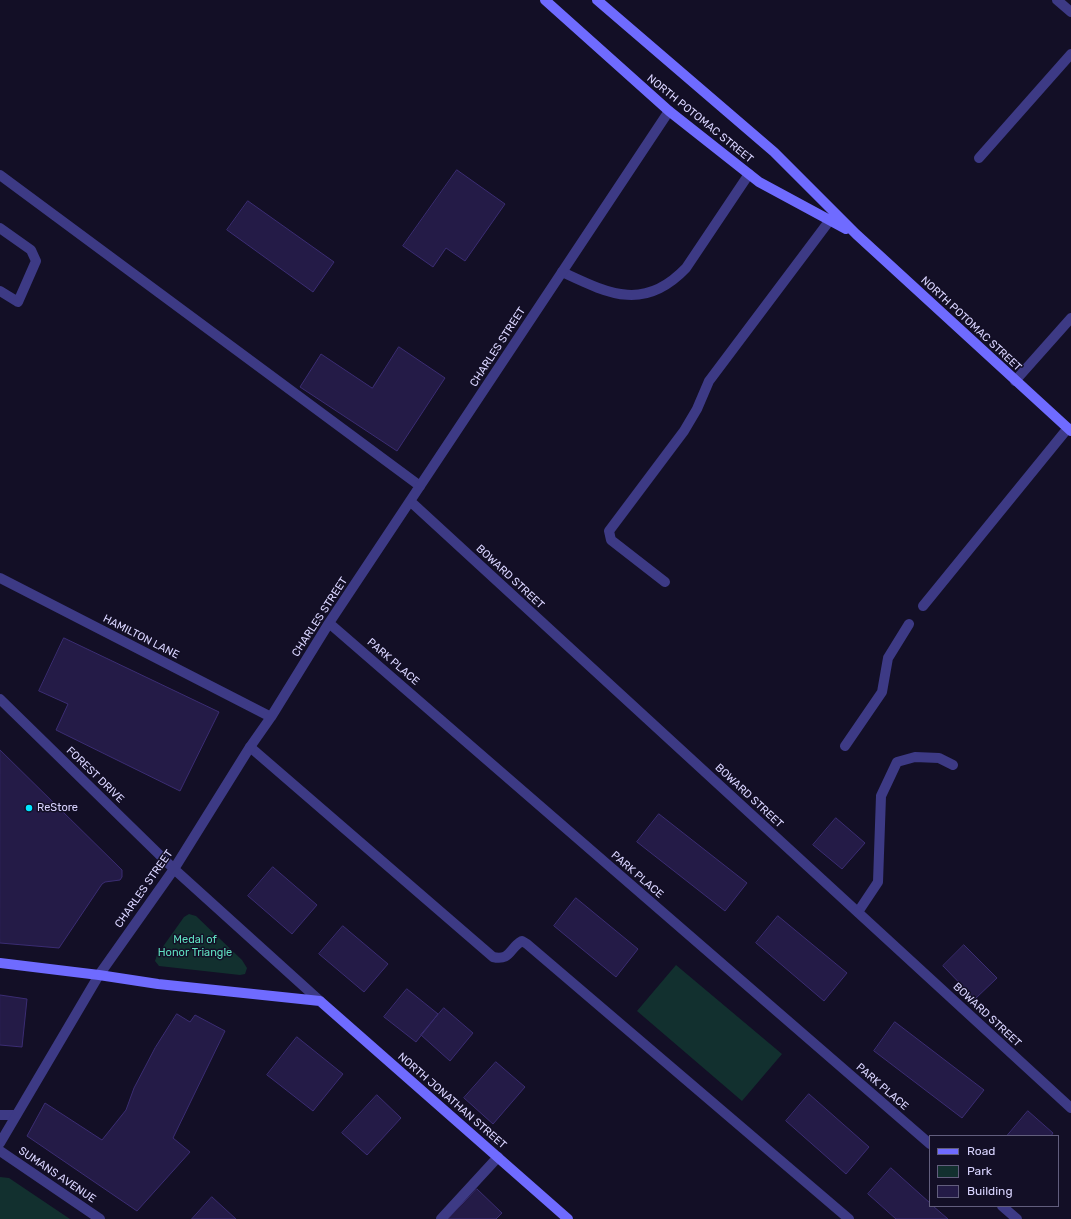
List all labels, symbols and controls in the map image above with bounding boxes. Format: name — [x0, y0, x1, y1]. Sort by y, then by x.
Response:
street label: NORTH POTOMAC STREET — [644, 72, 756, 166]
street label: NORTH POTOMAC STREET — [918, 274, 1024, 374]
street label: CHARLES STREET — [467, 305, 529, 389]
street label: BOWARD STREET — [473, 542, 547, 612]
street label: CHARLES STREET — [289, 575, 351, 659]
street label: HAMILTON LANE — [101, 612, 181, 662]
street label: PARK PLACE — [364, 636, 422, 688]
street label: FOREST DRIVE — [63, 744, 127, 806]
street label: BOWARD STREET — [712, 761, 786, 831]
place label: ReStore — [37, 801, 78, 815]
marker: ReStore — [24, 803, 34, 813]
street label: CHARLES STREET — [112, 847, 176, 931]
street label: PARK PLACE — [608, 849, 666, 901]
park label: Medal of Honor Triangle — [158, 933, 232, 959]
street label: BOWARD STREET — [950, 980, 1024, 1050]
street label: NORTH JONATHAN STREET — [395, 1050, 509, 1152]
street label: PARK PLACE — [853, 1061, 911, 1113]
legend — [929, 1135, 1059, 1207]
street label: SUMANS AVENUE — [16, 1144, 98, 1206]
text: Road — [967, 1144, 995, 1158]
text: Park — [967, 1164, 992, 1178]
text: Building — [967, 1184, 1013, 1198]

